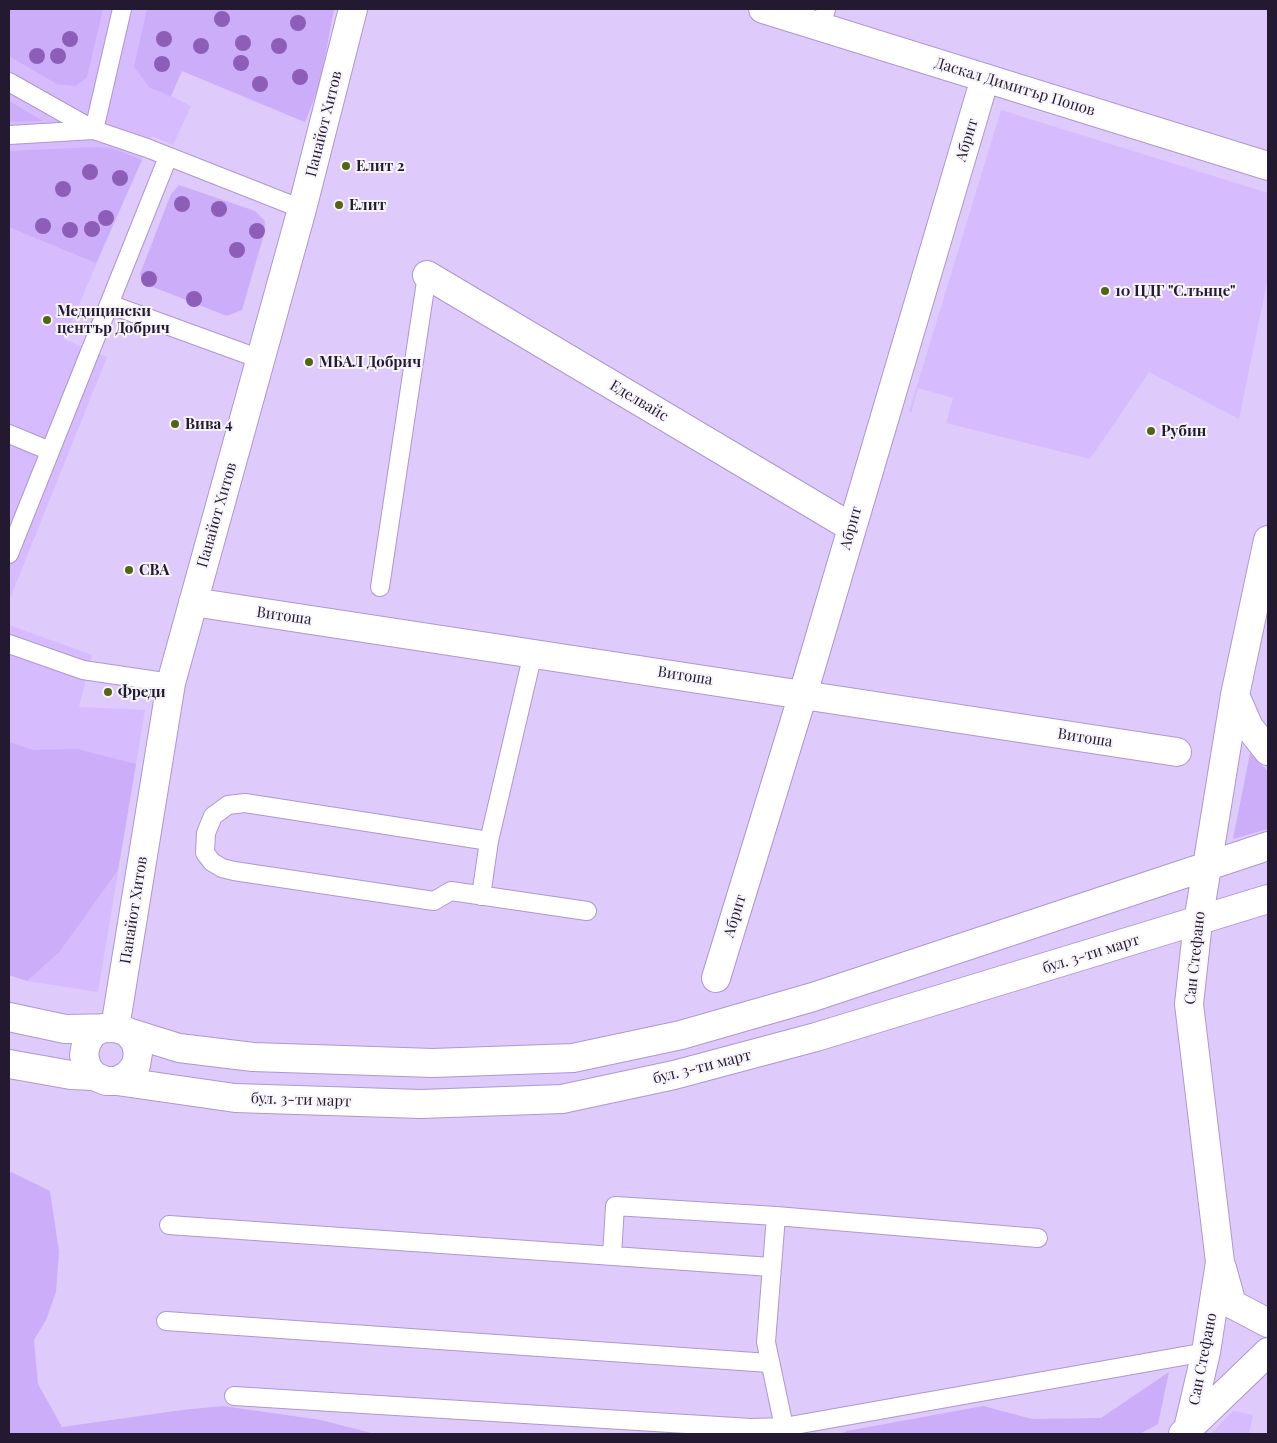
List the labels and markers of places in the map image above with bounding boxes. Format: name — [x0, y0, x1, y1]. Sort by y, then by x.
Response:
place label: Елит 2 — [356, 157, 405, 175]
marker: Елит 2 — [340, 160, 352, 172]
place label: Елит — [349, 196, 386, 214]
marker: Елит — [333, 199, 345, 211]
place label: 10 ЦДГ "Слънце" — [1115, 282, 1236, 300]
marker: 10 ЦДГ "Слънце" — [1099, 285, 1111, 297]
place label: Медицински център Добрич — [57, 302, 170, 337]
marker: Медицински център Добрич — [41, 314, 53, 326]
place label: МБАЛ Добрич — [319, 353, 421, 371]
marker: МБАЛ Добрич — [303, 356, 315, 368]
place label: Вива 4 — [185, 415, 233, 433]
marker: Вива 4 — [169, 418, 181, 430]
place label: Рубин — [1161, 422, 1206, 440]
marker: Рубин — [1145, 425, 1157, 437]
place label: CBA — [139, 561, 169, 579]
marker: CBA — [123, 564, 135, 576]
place label: Фреди — [118, 683, 166, 701]
marker: Фреди — [102, 686, 114, 698]

